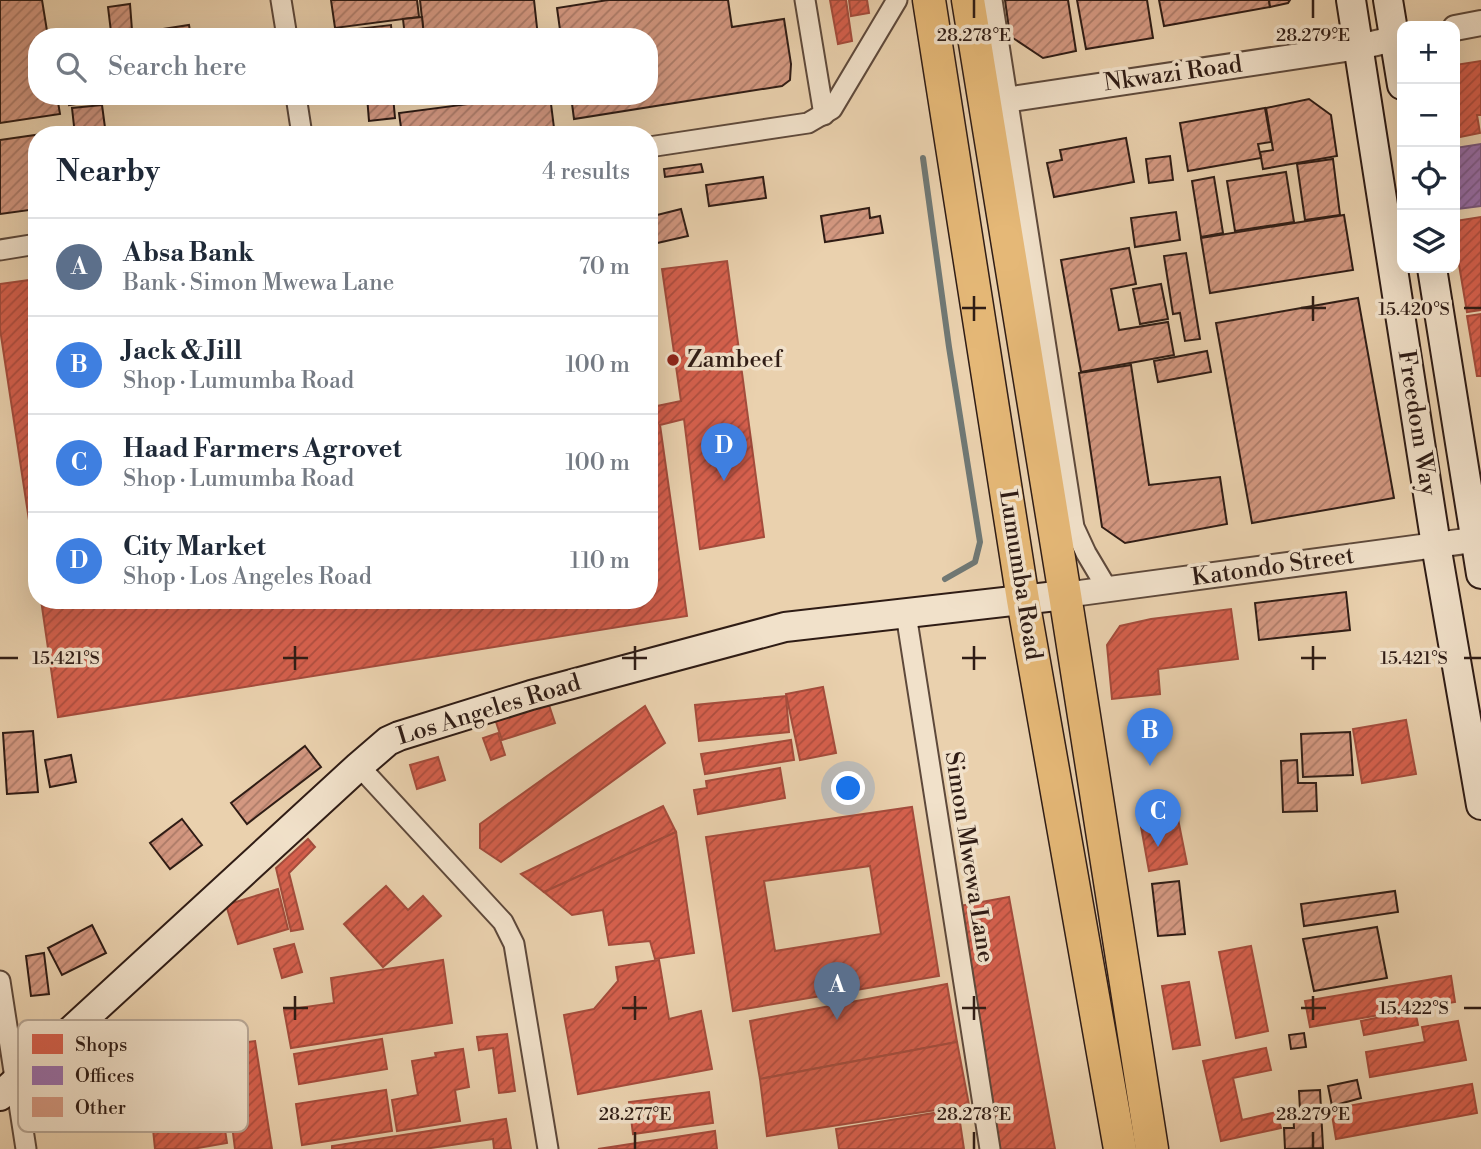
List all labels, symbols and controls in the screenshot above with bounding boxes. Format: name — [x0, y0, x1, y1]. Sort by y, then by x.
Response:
map controls — [1397, 21, 1460, 273]
button: + — [1397, 21, 1460, 84]
text: 28.278°E — [937, 24, 1011, 47]
text: 28.279°E — [1276, 24, 1350, 47]
search box — [28, 28, 658, 105]
icon: search — [52, 48, 90, 86]
street label: Nkwazi Road — [1102, 49, 1244, 99]
text: Search here — [108, 51, 247, 83]
button: − — [1397, 84, 1460, 147]
button: locate — [1397, 147, 1460, 210]
text: Nearby — [56, 153, 160, 191]
text: 4 results — [542, 158, 630, 186]
button: layers — [1397, 210, 1460, 273]
text: Absa Bank — [123, 237, 254, 269]
text: A — [71, 253, 87, 281]
text: 70 m — [579, 253, 630, 281]
text: Bank · Simon Mwewa Lane — [123, 269, 394, 297]
text: 15.420°S — [1378, 298, 1450, 321]
text: Jack & Jill — [123, 335, 242, 367]
place label: Zambeef — [687, 345, 784, 375]
street label: Freedom Way — [1391, 348, 1443, 498]
text: B — [70, 351, 88, 379]
text: 100 m — [565, 351, 630, 379]
marker: Zambeef — [665, 352, 681, 368]
text: Shop · Lumumba Road — [123, 367, 354, 395]
pin: D — [701, 423, 747, 481]
text: Haad Farmers Agrovet — [123, 433, 402, 465]
text: C — [71, 449, 87, 477]
text: 100 m — [565, 449, 630, 477]
text: Shop · Lumumba Road — [123, 465, 354, 493]
street label: Lumumba Road — [992, 488, 1048, 663]
text: City Market — [123, 531, 266, 563]
street label: Katondo Street — [1190, 541, 1357, 593]
text: D — [70, 547, 88, 575]
text: 110 m — [570, 547, 630, 575]
text: Shop · Los Angeles Road — [123, 563, 372, 591]
text: 15.421°S — [32, 647, 100, 670]
text: 15.421°S — [1380, 647, 1448, 670]
street label: Los Angeles Road — [394, 668, 585, 752]
pin: B — [1127, 708, 1173, 766]
street label: Simon Mwewa Lane — [937, 749, 1001, 965]
your location — [831, 771, 865, 805]
pin: C — [1135, 789, 1181, 847]
pin: A — [814, 962, 860, 1020]
text: 15.422°S — [1379, 997, 1449, 1020]
legend — [18, 1020, 248, 1132]
text: Shops — [75, 1033, 127, 1057]
text: Offices — [75, 1064, 134, 1088]
text: Other — [75, 1096, 126, 1120]
text: 28.277°E — [599, 1103, 671, 1126]
text: 28.278°E — [937, 1103, 1011, 1126]
text: 28.279°E — [1276, 1103, 1350, 1126]

